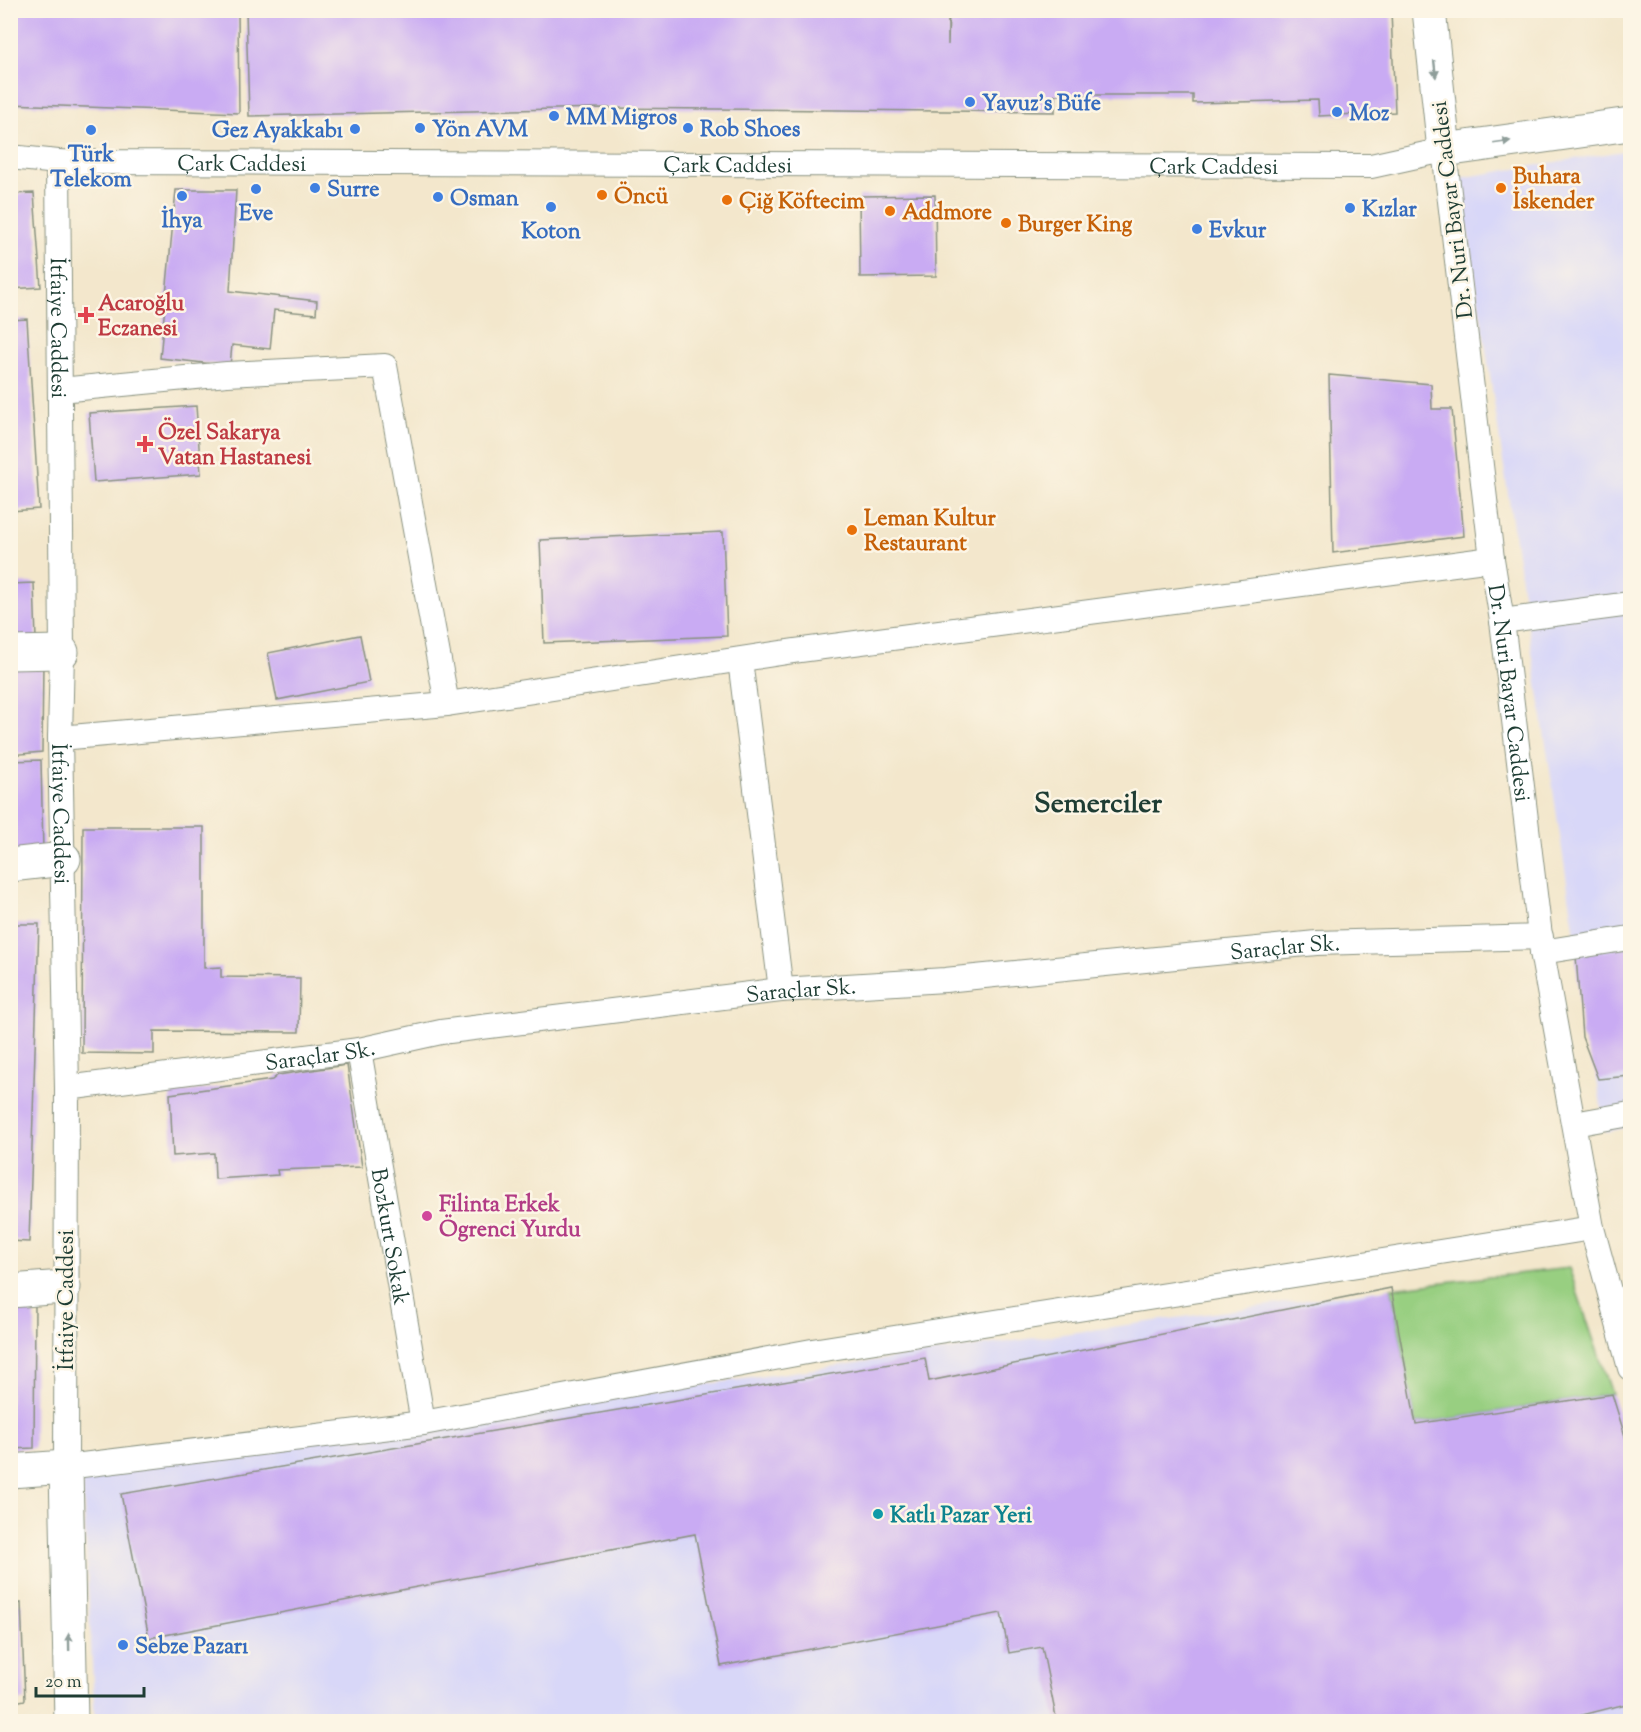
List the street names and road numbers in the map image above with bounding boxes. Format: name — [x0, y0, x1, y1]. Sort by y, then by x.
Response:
street label: Dr. Nuri Bayar Caddesi — [1425, 99, 1483, 320]
street label: Çark Caddesi — [177, 149, 306, 182]
street label: Çark Caddesi — [663, 151, 792, 183]
street label: Çark Caddesi — [1149, 152, 1278, 185]
street label: İtfaiye Caddesi — [40, 257, 73, 399]
street label: Dr. Nuri Bayar Caddesi — [1477, 582, 1537, 804]
street label: İtfaiye Caddesi — [41, 743, 76, 885]
street label: Saraçlar Sk. — [1229, 929, 1341, 970]
street label: Saraçlar Sk. — [744, 972, 857, 1013]
street label: Saraçlar Sk. — [263, 1034, 379, 1081]
street label: Bozkurt Sokak — [361, 1166, 415, 1308]
street label: İtfaiye Caddesi — [52, 1230, 84, 1370]

